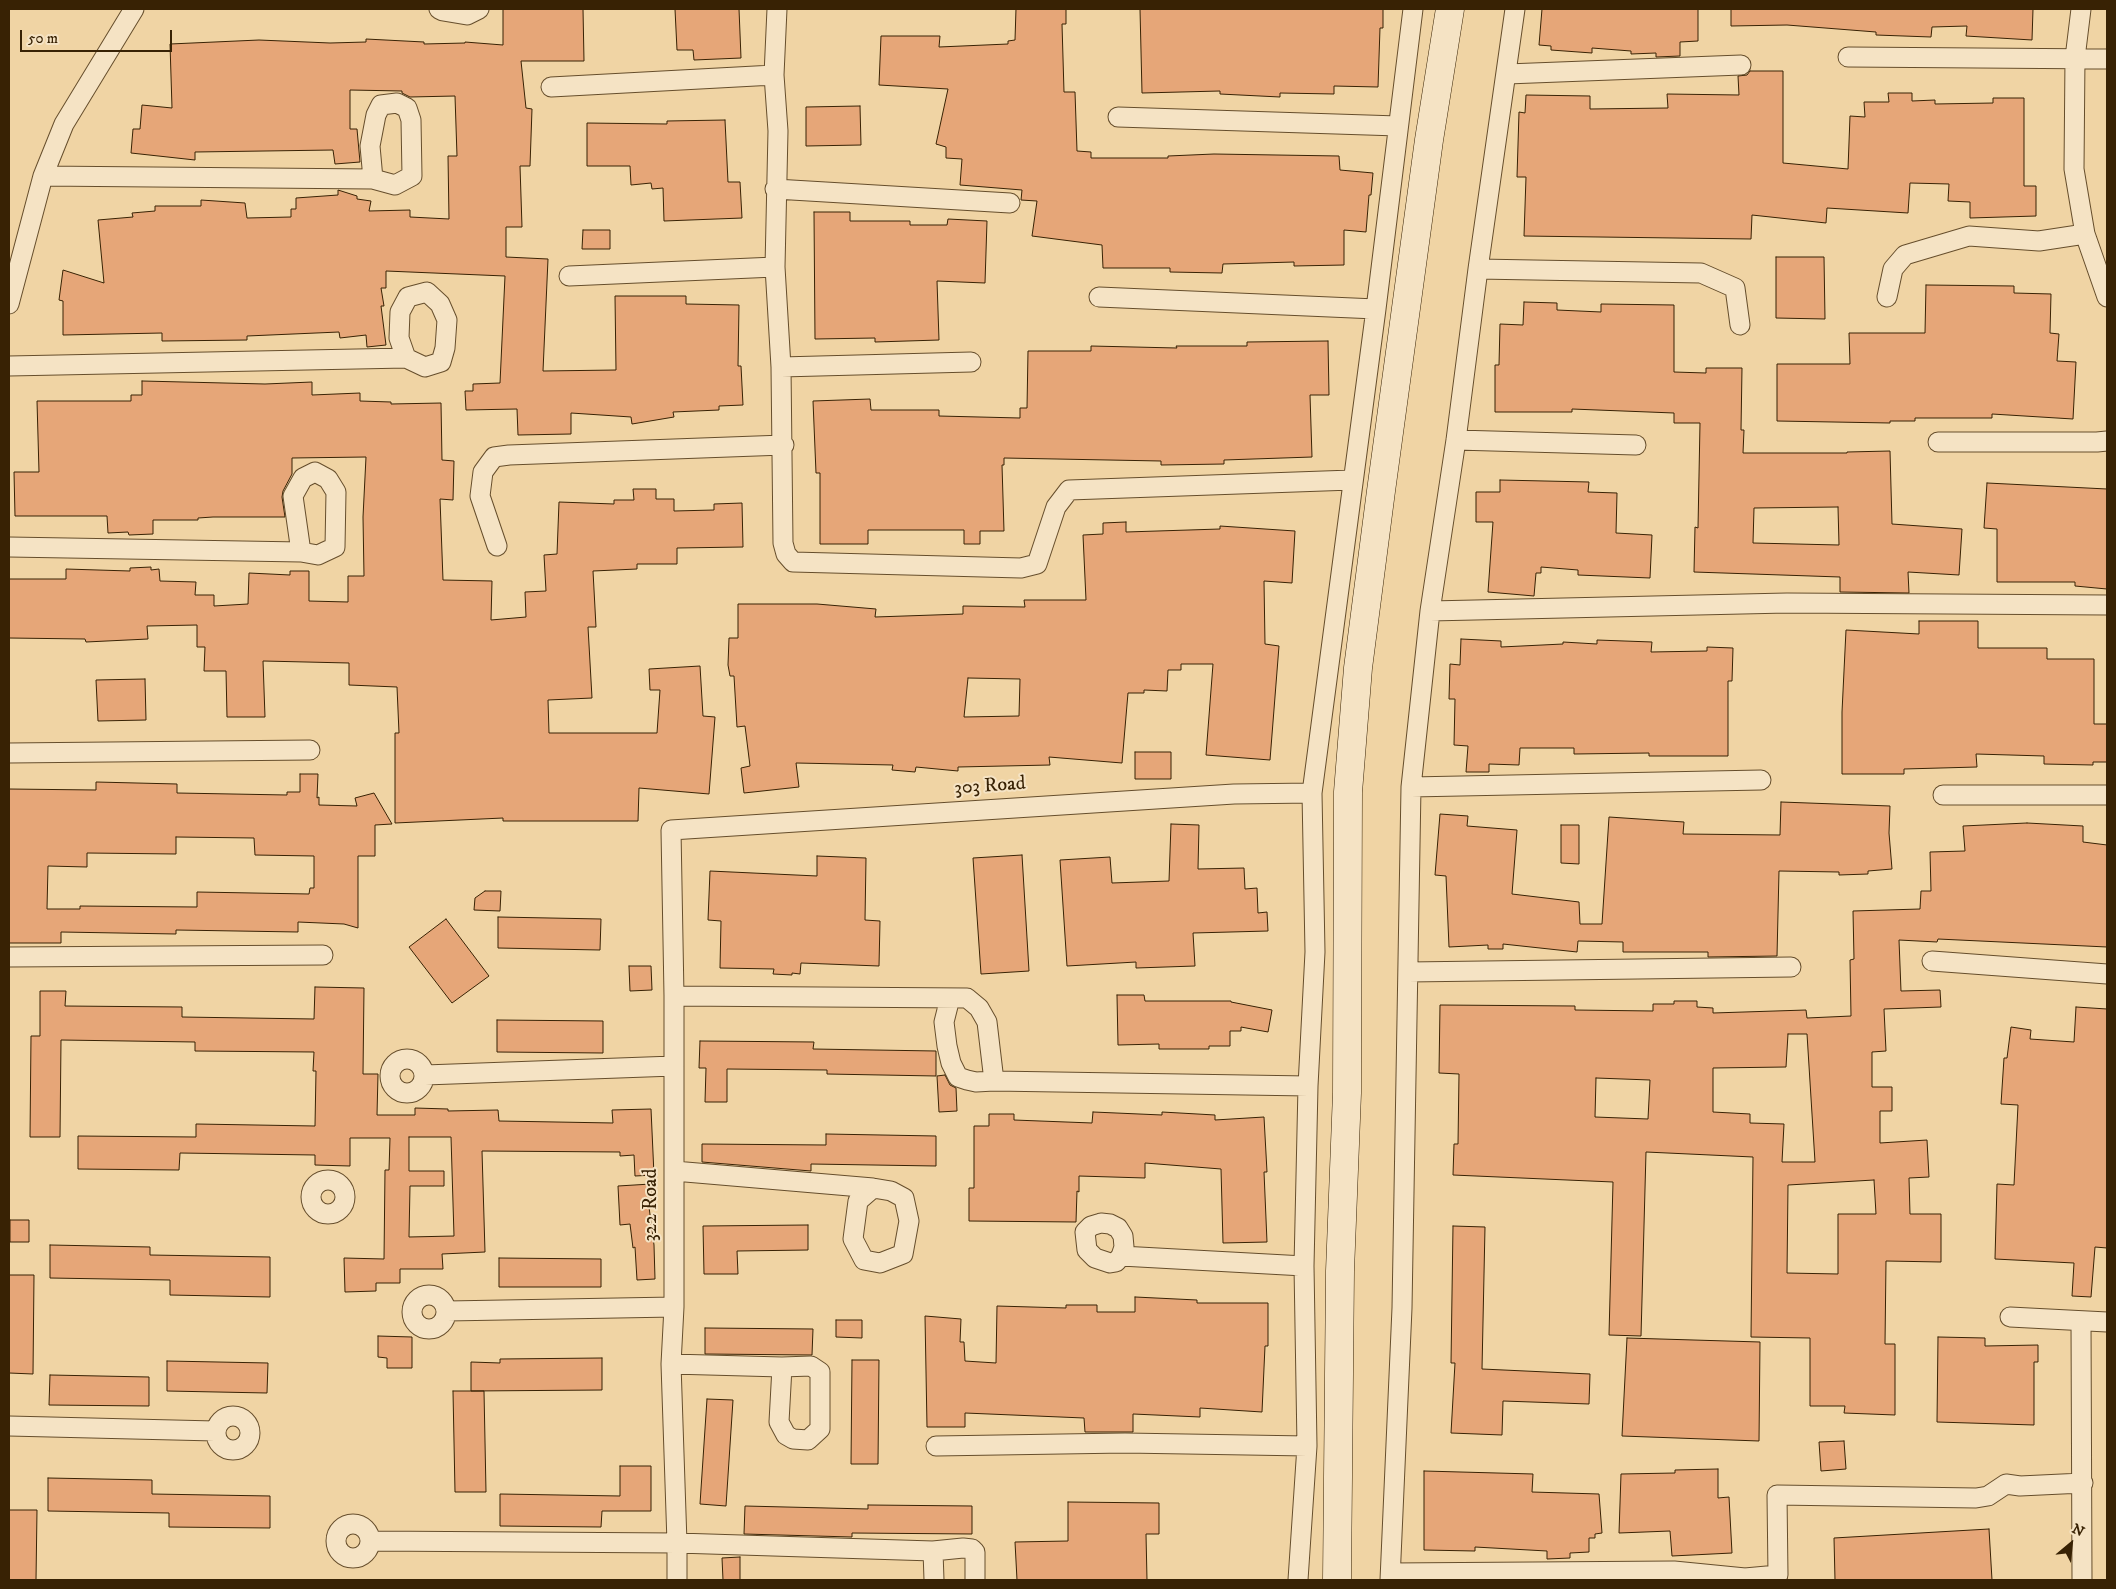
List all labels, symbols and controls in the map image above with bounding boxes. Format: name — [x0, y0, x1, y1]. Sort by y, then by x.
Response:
scale bar — [22, 20, 175, 52]
text: 50 m — [28, 29, 58, 48]
street label: 303 Road — [954, 773, 1026, 801]
street label: 322 Road — [640, 1169, 664, 1241]
north arrow — [2046, 1519, 2096, 1569]
text: N — [2069, 1520, 2087, 1541]

